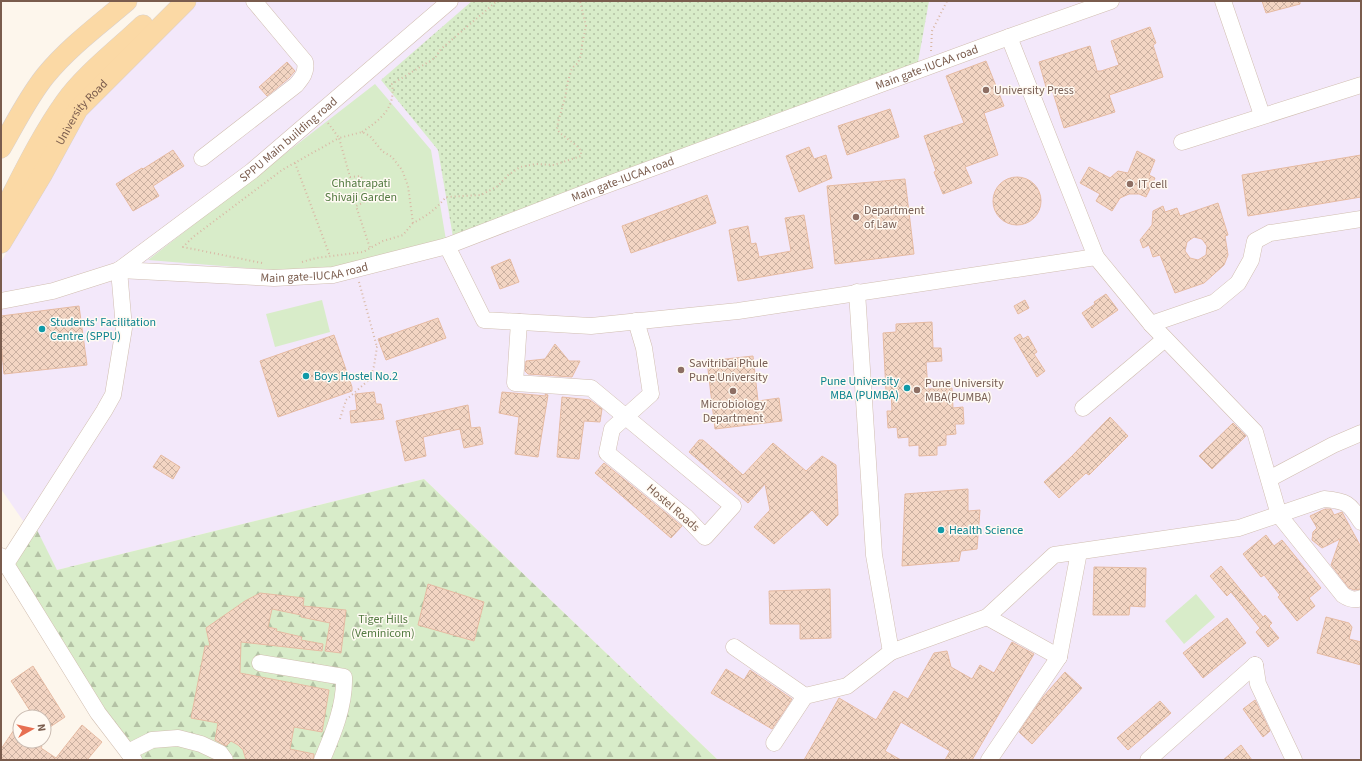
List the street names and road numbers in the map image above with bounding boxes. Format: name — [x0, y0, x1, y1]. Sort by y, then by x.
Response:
street label: Main gate-IUCAA road — [873, 41, 981, 94]
street label: University Road — [51, 76, 111, 148]
street label: SPPU Main building road — [236, 93, 341, 186]
street label: Main gate-IUCAA road — [569, 152, 677, 206]
street label: Main gate-IUCAA road — [260, 258, 370, 287]
street label: Hostel Roads — [643, 480, 703, 536]

